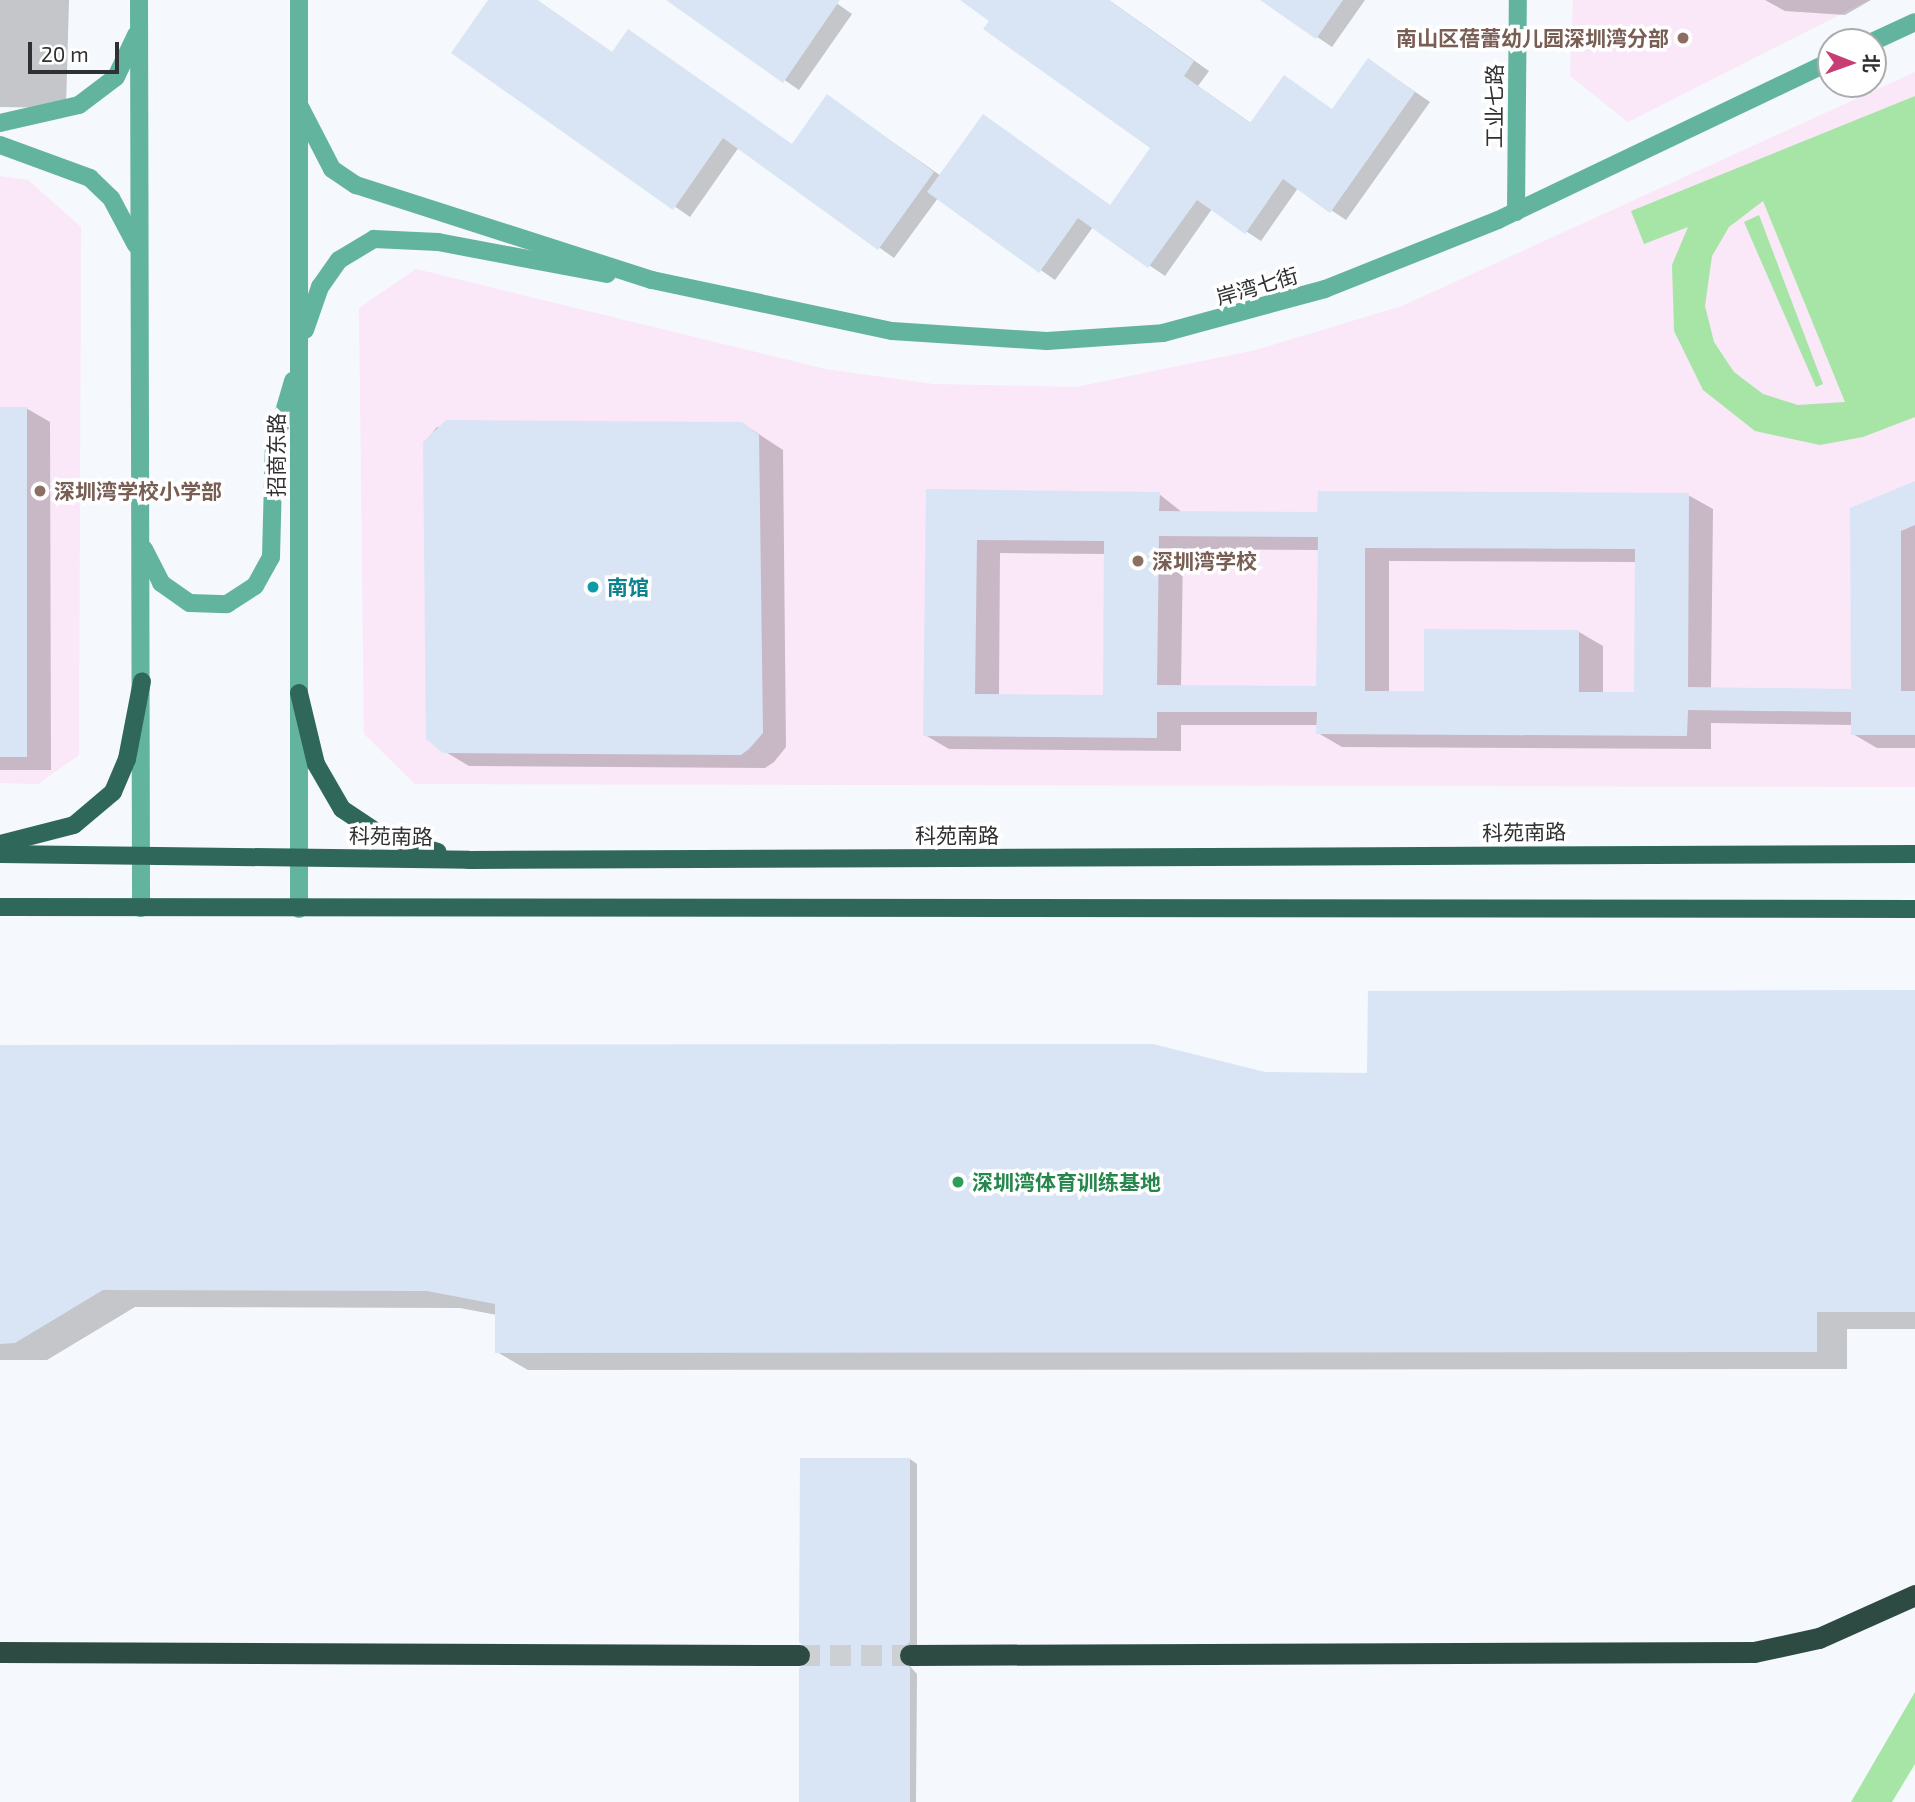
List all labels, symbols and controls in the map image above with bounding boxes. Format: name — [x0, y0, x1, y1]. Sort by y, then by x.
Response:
place label: 南山区蓓蕾幼儿园深圳湾分部 — [1396, 25, 1669, 51]
scale bar — [32, 28, 122, 72]
north arrow — [1817, 28, 1887, 98]
marker: 南山区蓓蕾幼儿园深圳湾分部 — [1675, 30, 1691, 46]
text: 20 m — [41, 41, 89, 66]
text: 北 — [1860, 54, 1883, 73]
street label: 工业七路 — [1481, 64, 1507, 148]
street label: 岸湾七街 — [1213, 262, 1301, 310]
street label: 招商东路 — [263, 413, 289, 497]
place label: 深圳湾学校小学部 — [54, 478, 222, 504]
marker: 深圳湾学校小学部 — [32, 483, 48, 499]
place label: 深圳湾学校 — [1152, 548, 1257, 574]
marker: 深圳湾学校 — [1130, 553, 1146, 569]
place label: 南馆 — [607, 574, 649, 600]
marker: 南馆 — [585, 579, 601, 595]
street label: 科苑南路 — [1482, 819, 1566, 845]
street label: 科苑南路 — [915, 822, 999, 848]
street label: 科苑南路 — [349, 823, 433, 849]
place label: 深圳湾体育训练基地 — [972, 1169, 1161, 1195]
marker: 深圳湾体育训练基地 — [950, 1174, 966, 1190]

